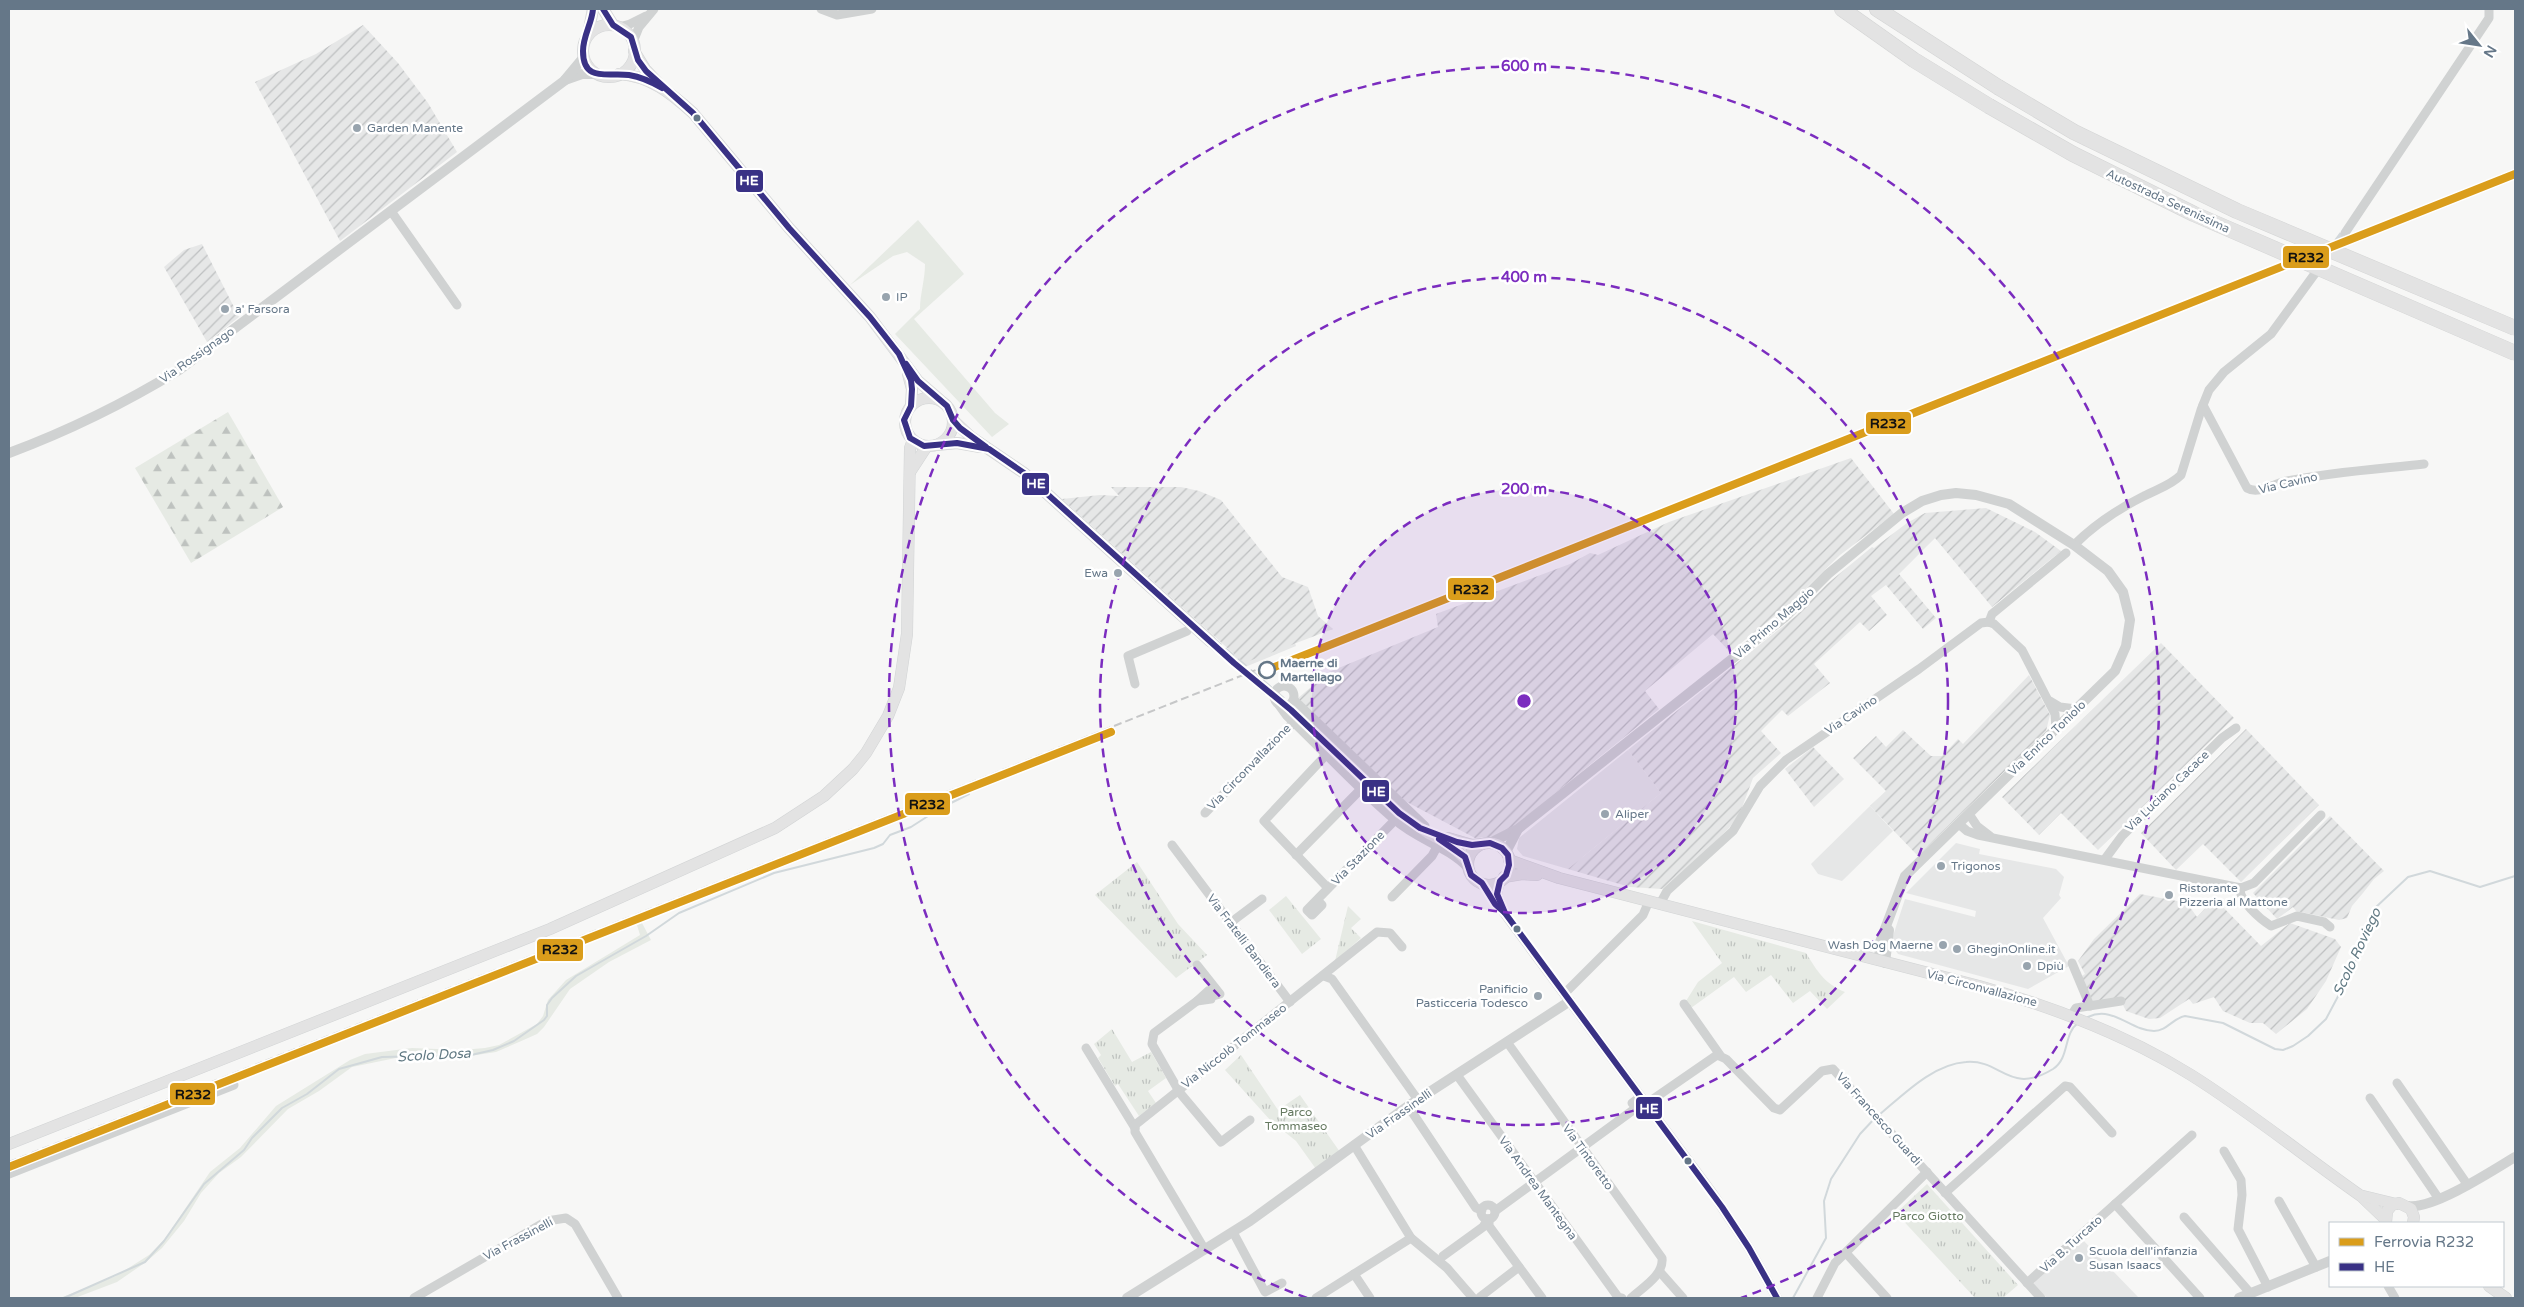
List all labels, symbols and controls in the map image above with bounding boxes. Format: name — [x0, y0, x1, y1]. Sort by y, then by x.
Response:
north arrow — [2454, 20, 2504, 70]
text: N — [2480, 42, 2500, 60]
text: 600 m — [1501, 57, 1547, 75]
unlabelled marker — [692, 113, 702, 123]
place label: Garden Manente — [367, 121, 463, 135]
marker: Garden Manente — [351, 122, 363, 134]
street label: Autostrada Serenissima — [2104, 166, 2232, 236]
line badge: HE — [735, 169, 764, 193]
text: HE — [739, 172, 759, 189]
line badge: R232 — [2282, 245, 2330, 269]
text: R232 — [2288, 249, 2324, 266]
text: 400 m — [1501, 268, 1547, 286]
place label: IP — [896, 290, 907, 304]
marker: IP — [880, 291, 892, 303]
place label: a' Farsora — [235, 302, 290, 316]
marker: a' Farsora — [219, 303, 231, 315]
street label: Via Rossignago — [157, 324, 237, 386]
line badge: R232 — [1865, 411, 1912, 435]
text: R232 — [1870, 415, 1906, 432]
street label: Via Cavino — [2257, 469, 2319, 497]
line badge: HE — [1021, 472, 1050, 496]
text: HE — [1026, 475, 1046, 492]
text: 200 m — [1501, 480, 1547, 498]
place label: Ewa — [1084, 566, 1108, 580]
marker: Ewa — [1112, 567, 1124, 579]
line badge: R232 — [1447, 577, 1495, 601]
text: R232 — [1453, 581, 1489, 598]
street label: Via Primo Maggio — [1731, 584, 1817, 662]
place label: Maerne di Martellago — [1280, 656, 1342, 685]
marker: Maerne di Martellago — [1258, 661, 1276, 679]
centre of rings — [1515, 692, 1533, 710]
street label: Via Cavino — [1822, 692, 1880, 738]
street label: Via Enrico Toniolo — [2005, 698, 2089, 778]
street label: Via Circonvallazione — [1204, 721, 1294, 813]
street label: Via Luciano Cacace — [2122, 747, 2212, 834]
line badge: HE — [1361, 779, 1390, 803]
text: HE — [1366, 783, 1386, 800]
line badge: R232 — [904, 792, 951, 816]
text: R232 — [909, 796, 945, 813]
place label: Aliper — [1615, 807, 1649, 821]
marker: Aliper — [1599, 808, 1611, 820]
street label: Via Stazione — [1329, 828, 1387, 888]
place label: Trigonos — [1951, 859, 2001, 873]
marker: Trigonos — [1935, 860, 1947, 872]
place label: Ristorante Pizzeria al Mattone — [2179, 881, 2288, 909]
marker: Ristorante Pizzeria al Mattone — [2163, 889, 2175, 901]
street label: Via Fratelli Bandiera — [1204, 891, 1284, 991]
water label: Scolo Roviego — [2329, 904, 2385, 999]
unlabelled marker — [1512, 924, 1522, 934]
line badge: R232 — [536, 938, 584, 962]
place label: Wash Dog Maerne — [1828, 938, 1933, 952]
marker: Wash Dog Maerne — [1937, 939, 1949, 951]
text: R232 — [542, 941, 578, 958]
place label: GheginOnline.it — [1967, 942, 2056, 956]
marker: GheginOnline.it — [1951, 943, 1963, 955]
place label: Dpiù — [2037, 959, 2064, 973]
marker: Dpiù — [2021, 960, 2033, 972]
street label: Via Circonvallazione — [1925, 967, 2039, 1010]
place label: Panificio Pasticceria Todesco — [1416, 982, 1528, 1010]
marker: Panificio Pasticceria Todesco — [1532, 990, 1544, 1002]
street label: Via Niccolò Tommaseo — [1179, 1001, 1289, 1091]
water label: Scolo Dosa — [397, 1045, 472, 1065]
street label: Via Francesco Guardi — [1833, 1070, 1925, 1168]
line badge: R232 — [169, 1082, 216, 1106]
text: R232 — [175, 1086, 211, 1103]
street label: Via Frassinelli — [1363, 1086, 1435, 1142]
line badge: HE — [1635, 1096, 1663, 1120]
text: HE — [1639, 1100, 1659, 1117]
park label: Parco Tommaseo — [1265, 1105, 1327, 1133]
street label: Via Tintoretto — [1559, 1121, 1617, 1193]
street label: Via Andrea Mantegna — [1496, 1134, 1580, 1242]
unlabelled marker — [1683, 1156, 1693, 1166]
park label: Parco Giotto — [1892, 1209, 1964, 1223]
street label: Via B. Turcato — [2037, 1212, 2105, 1276]
street label: Via Frassinelli — [481, 1215, 555, 1263]
legend — [2329, 1222, 2504, 1287]
text: Ferrovia R232 — [2374, 1233, 2474, 1251]
place label: Scuola dell'infanzia Susan Isaacs — [2089, 1244, 2198, 1272]
marker: Scuola dell'infanzia Susan Isaacs — [2073, 1252, 2085, 1264]
text: HE — [2374, 1258, 2395, 1276]

